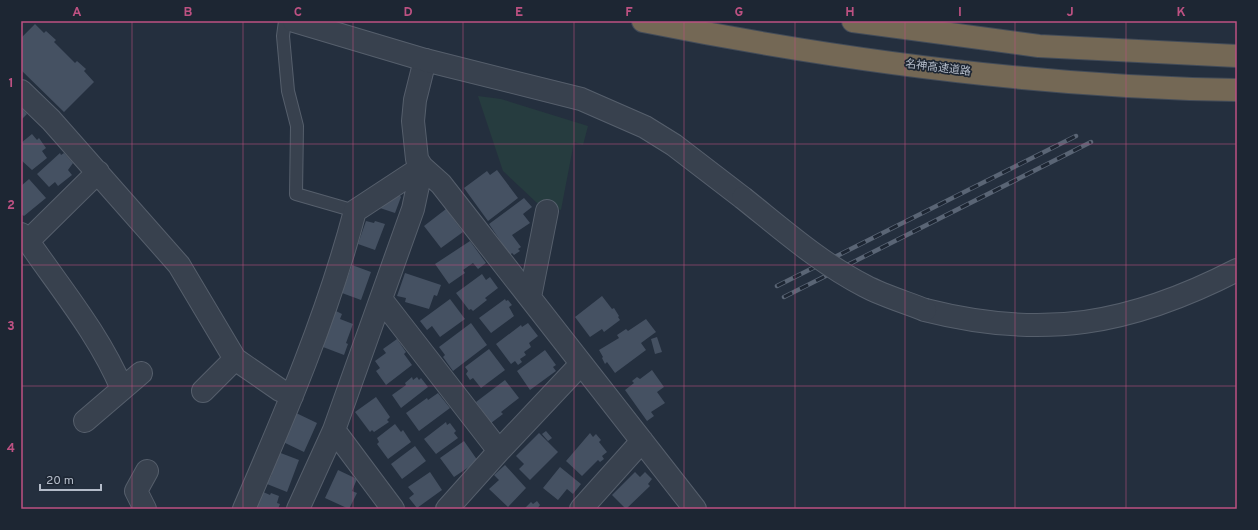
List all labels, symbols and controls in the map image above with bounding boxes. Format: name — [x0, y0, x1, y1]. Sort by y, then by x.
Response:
text: A — [72, 5, 82, 21]
text: B — [184, 5, 193, 21]
text: C — [294, 5, 302, 21]
text: D — [403, 5, 413, 21]
text: E — [515, 5, 523, 21]
text: F — [625, 5, 633, 21]
text: G — [735, 5, 744, 21]
text: H — [845, 5, 855, 21]
text: I — [958, 5, 962, 21]
text: J — [1066, 5, 1074, 21]
text: K — [1176, 5, 1186, 21]
street label: 名神高速道路 — [904, 57, 972, 79]
text: 1 — [8, 76, 14, 92]
text: 2 — [7, 198, 15, 214]
text: 3 — [7, 319, 15, 335]
text: 4 — [7, 441, 15, 457]
scale bar — [40, 466, 101, 492]
text: 20 m — [46, 473, 74, 489]

